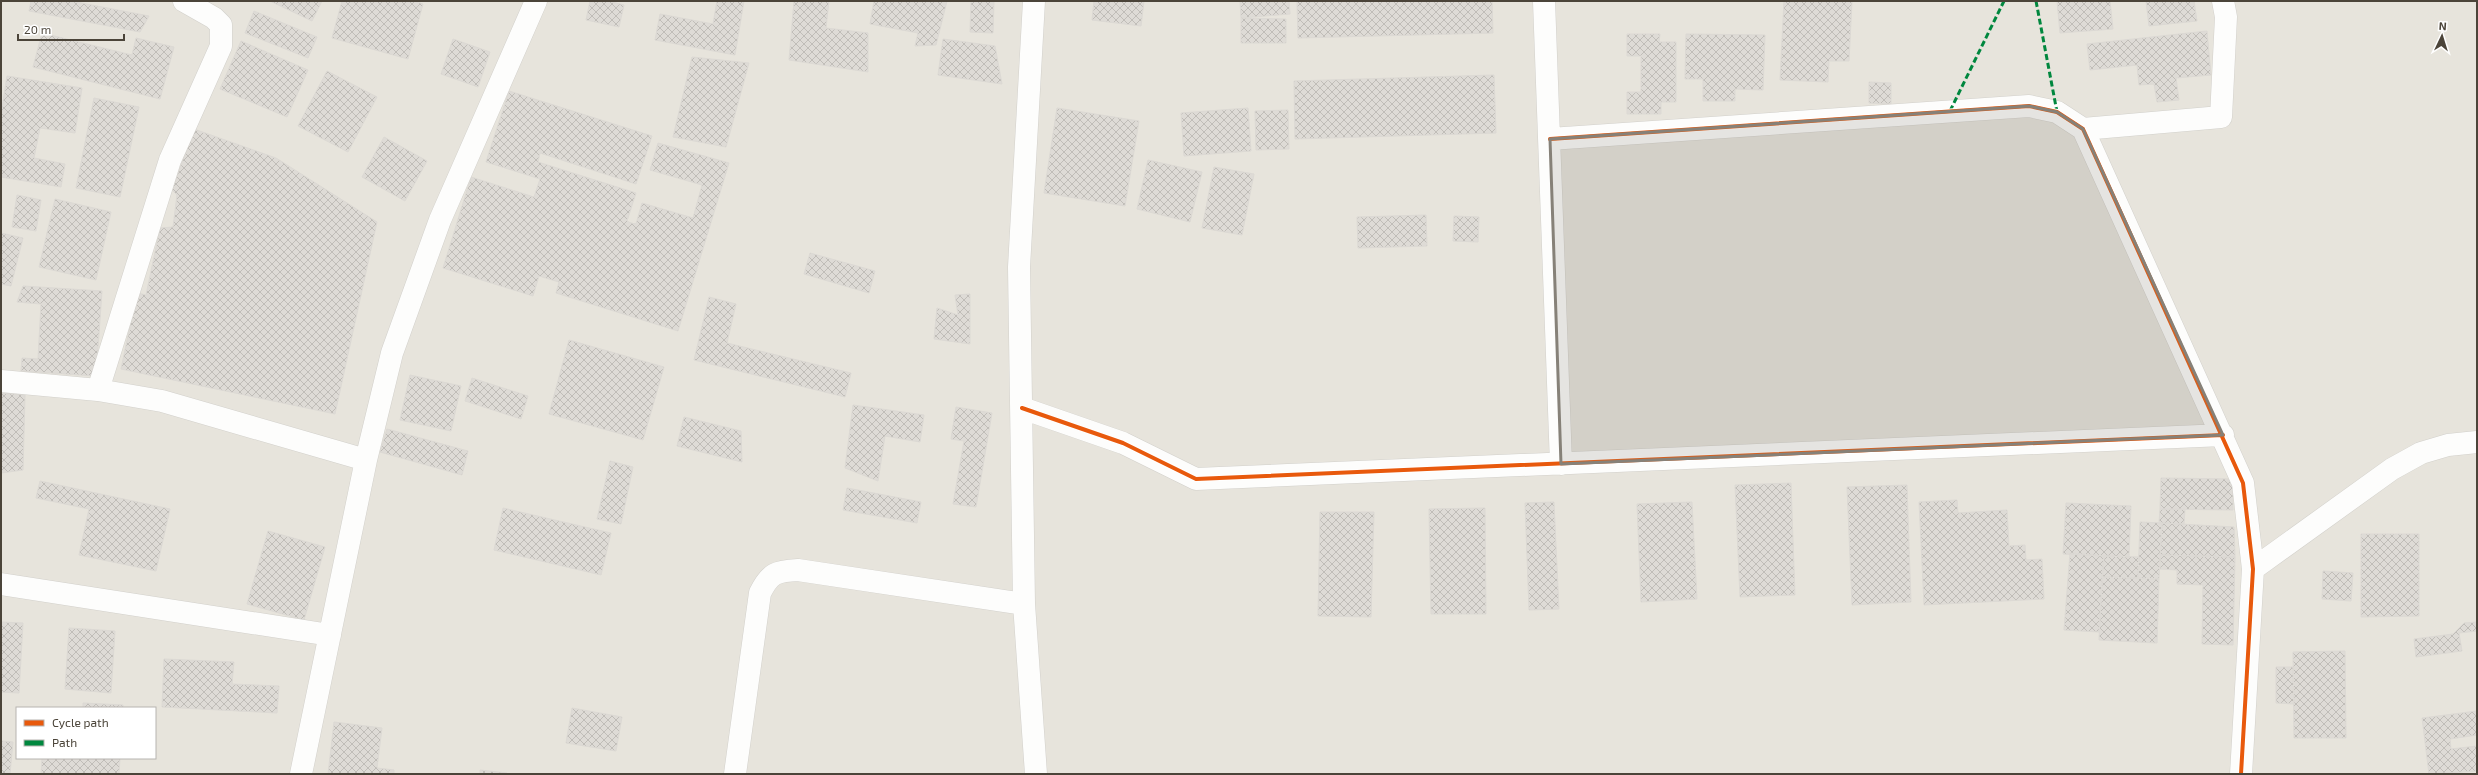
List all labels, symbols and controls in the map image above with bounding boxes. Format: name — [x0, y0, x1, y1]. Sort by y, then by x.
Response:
scale bar — [18, 16, 124, 42]
north arrow — [2422, 16, 2462, 56]
text: N — [2438, 19, 2447, 32]
text: 20 m — [24, 22, 51, 36]
legend — [16, 707, 156, 759]
text: Cycle path — [52, 715, 109, 729]
text: Path — [52, 735, 77, 749]

